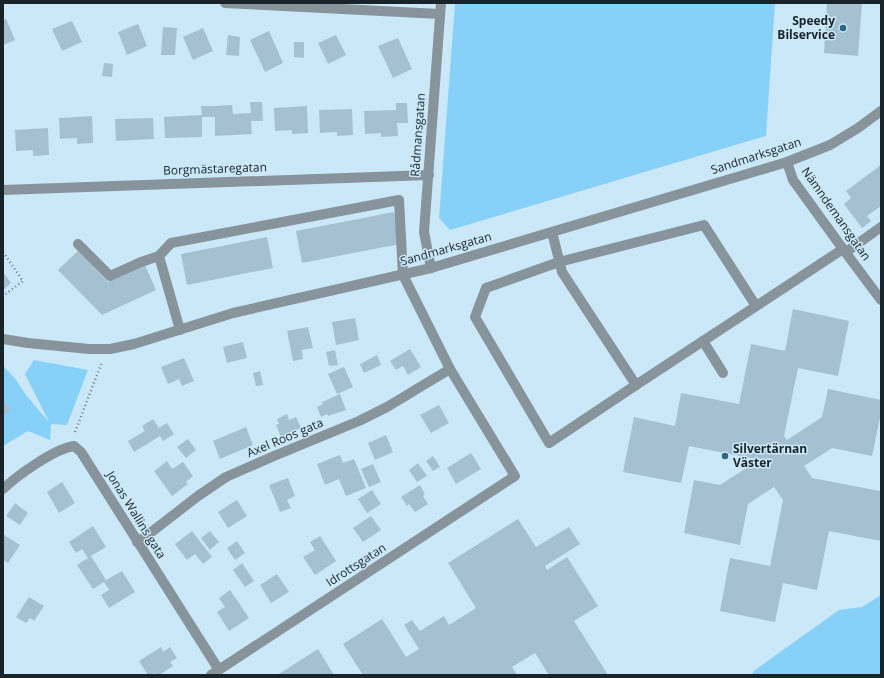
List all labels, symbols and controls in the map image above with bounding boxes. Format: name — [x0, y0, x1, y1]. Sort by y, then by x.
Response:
place label: Speedy Bilservice — [777, 12, 835, 43]
marker: Speedy Bilservice — [838, 23, 848, 33]
street label: Rådmansgatan — [406, 93, 429, 177]
street label: Sandmarksgatan — [708, 133, 803, 178]
street label: Borgmästaregatan — [163, 158, 267, 179]
street label: Nämndemansgatan — [798, 164, 875, 264]
street label: Sandmarksgatan — [398, 227, 493, 270]
street label: Axel Roos gata — [244, 414, 326, 461]
place label: Silvertärnan Väster — [733, 440, 807, 471]
marker: Silvertärnan Väster — [720, 451, 730, 461]
street label: Jonas Wallins gata — [102, 467, 170, 562]
street label: Idrottsgatan — [322, 539, 389, 590]

